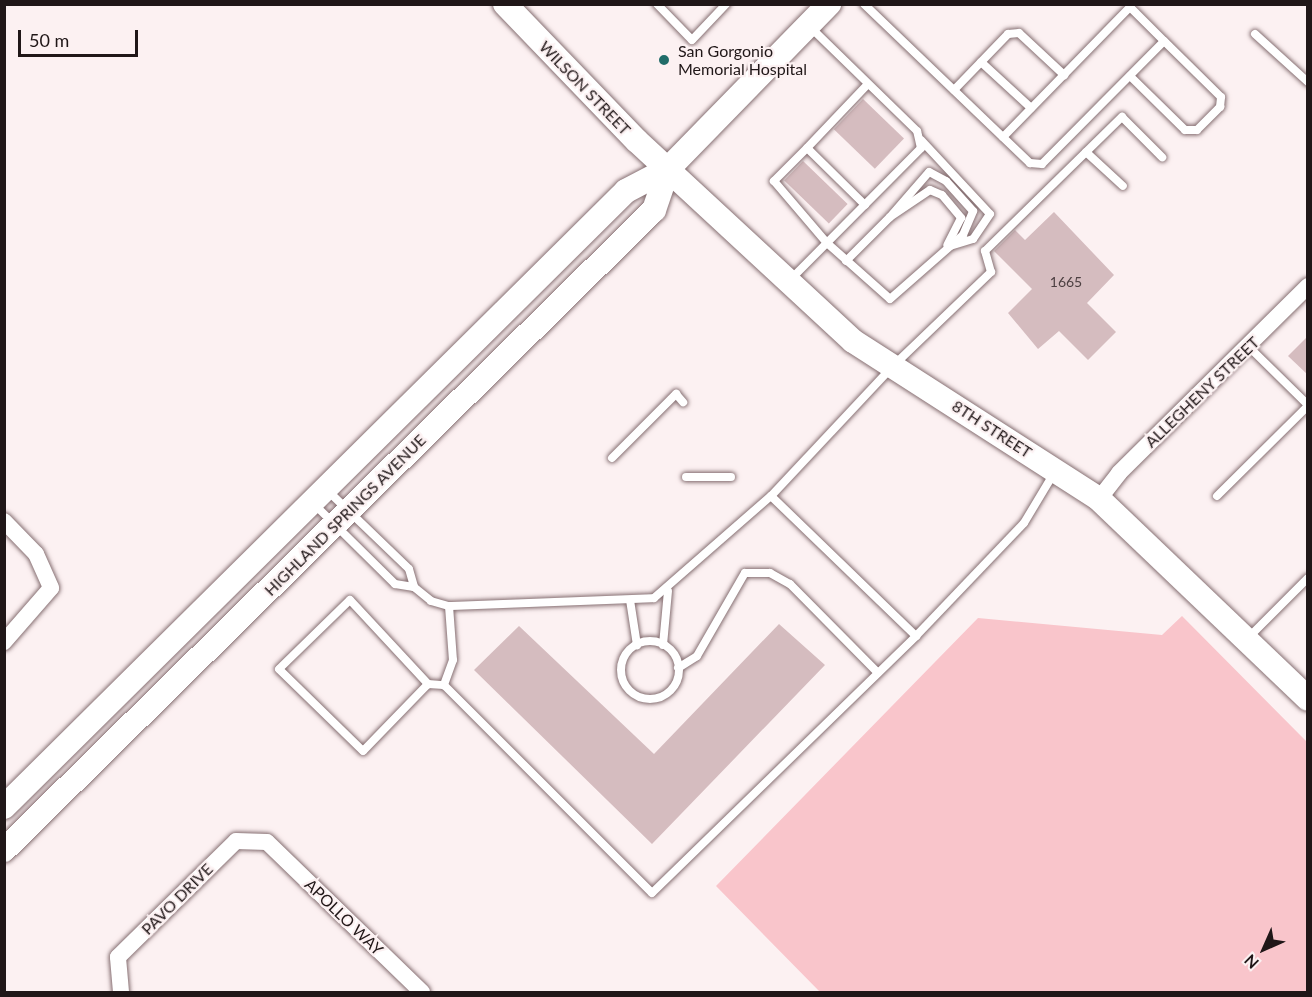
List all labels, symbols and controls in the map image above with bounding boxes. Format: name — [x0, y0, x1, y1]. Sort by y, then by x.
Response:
scale bar — [21, 18, 141, 56]
text: 50 m — [29, 29, 69, 51]
street label: WILSON STREET — [535, 37, 635, 139]
place label: San Gorgonio Memorial Hospital — [678, 41, 807, 79]
marker: San Gorgonio Memorial Hospital — [655, 51, 673, 69]
house number: 1665 — [1050, 274, 1082, 290]
street label: ALLEGHENY STREET — [1141, 332, 1263, 452]
street label: 8TH STREET — [949, 396, 1035, 462]
street label: HIGHLAND SPRINGS AVENUE — [260, 430, 430, 600]
street label: PAVO DRIVE — [137, 859, 217, 939]
street label: APOLLO WAY — [301, 875, 387, 959]
north arrow — [1234, 919, 1294, 979]
text: N — [1240, 951, 1262, 973]

